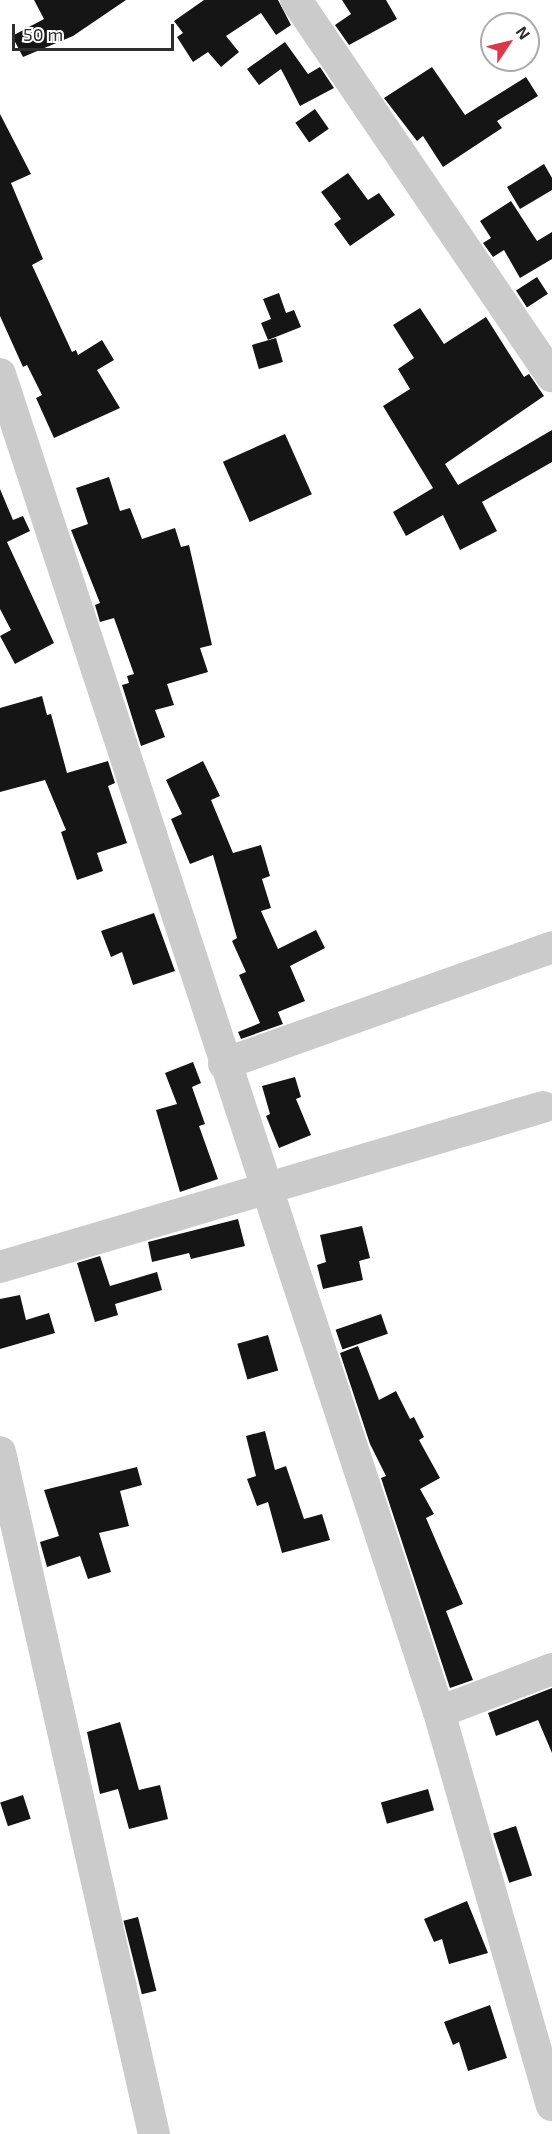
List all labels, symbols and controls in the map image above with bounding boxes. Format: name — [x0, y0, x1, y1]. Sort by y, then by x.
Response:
scale bar — [15, 12, 177, 50]
north arrow — [480, 12, 540, 72]
text: N — [512, 22, 535, 43]
text: 50 m — [23, 23, 63, 45]

